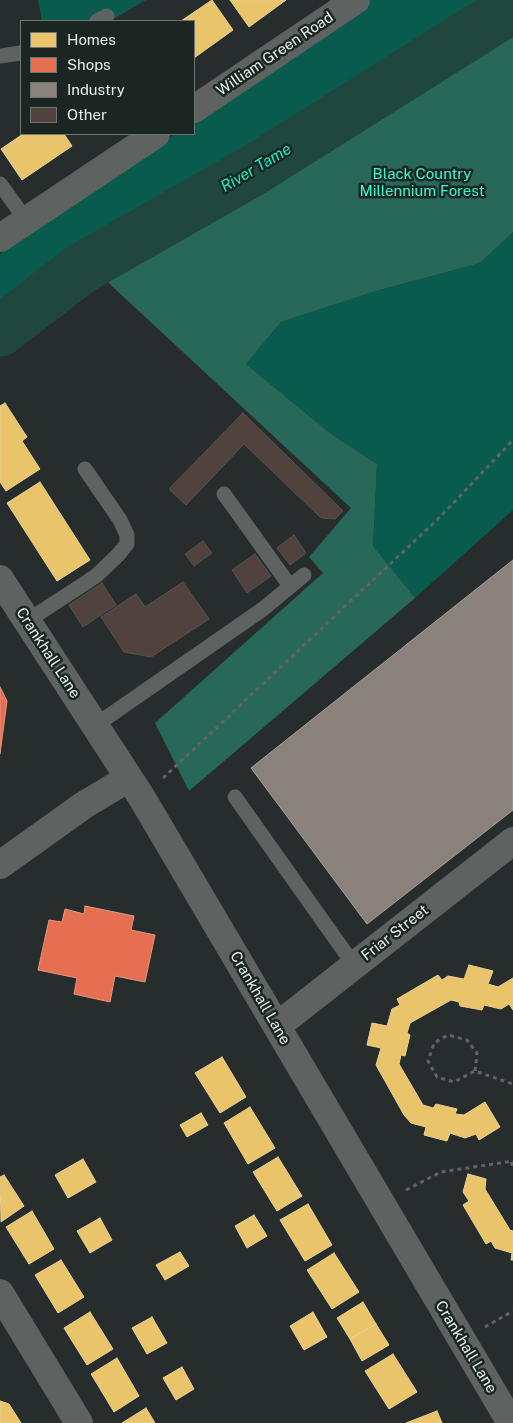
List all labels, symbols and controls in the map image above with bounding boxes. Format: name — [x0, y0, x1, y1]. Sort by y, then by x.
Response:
street label: William Green Road — [213, 8, 337, 100]
legend — [20, 20, 195, 135]
text: Homes — [67, 31, 116, 48]
text: Shops — [67, 56, 111, 73]
text: Industry — [67, 81, 125, 98]
text: Other — [67, 106, 107, 123]
water label: River Tame — [217, 139, 295, 197]
park label: Black Country Millennium Forest — [359, 165, 485, 200]
street label: Crankhall Lane — [12, 604, 84, 702]
street label: Friar Street — [358, 901, 432, 965]
street label: Crankhall Lane — [226, 948, 294, 1048]
street label: Crankhall Lane — [431, 1298, 501, 1396]

